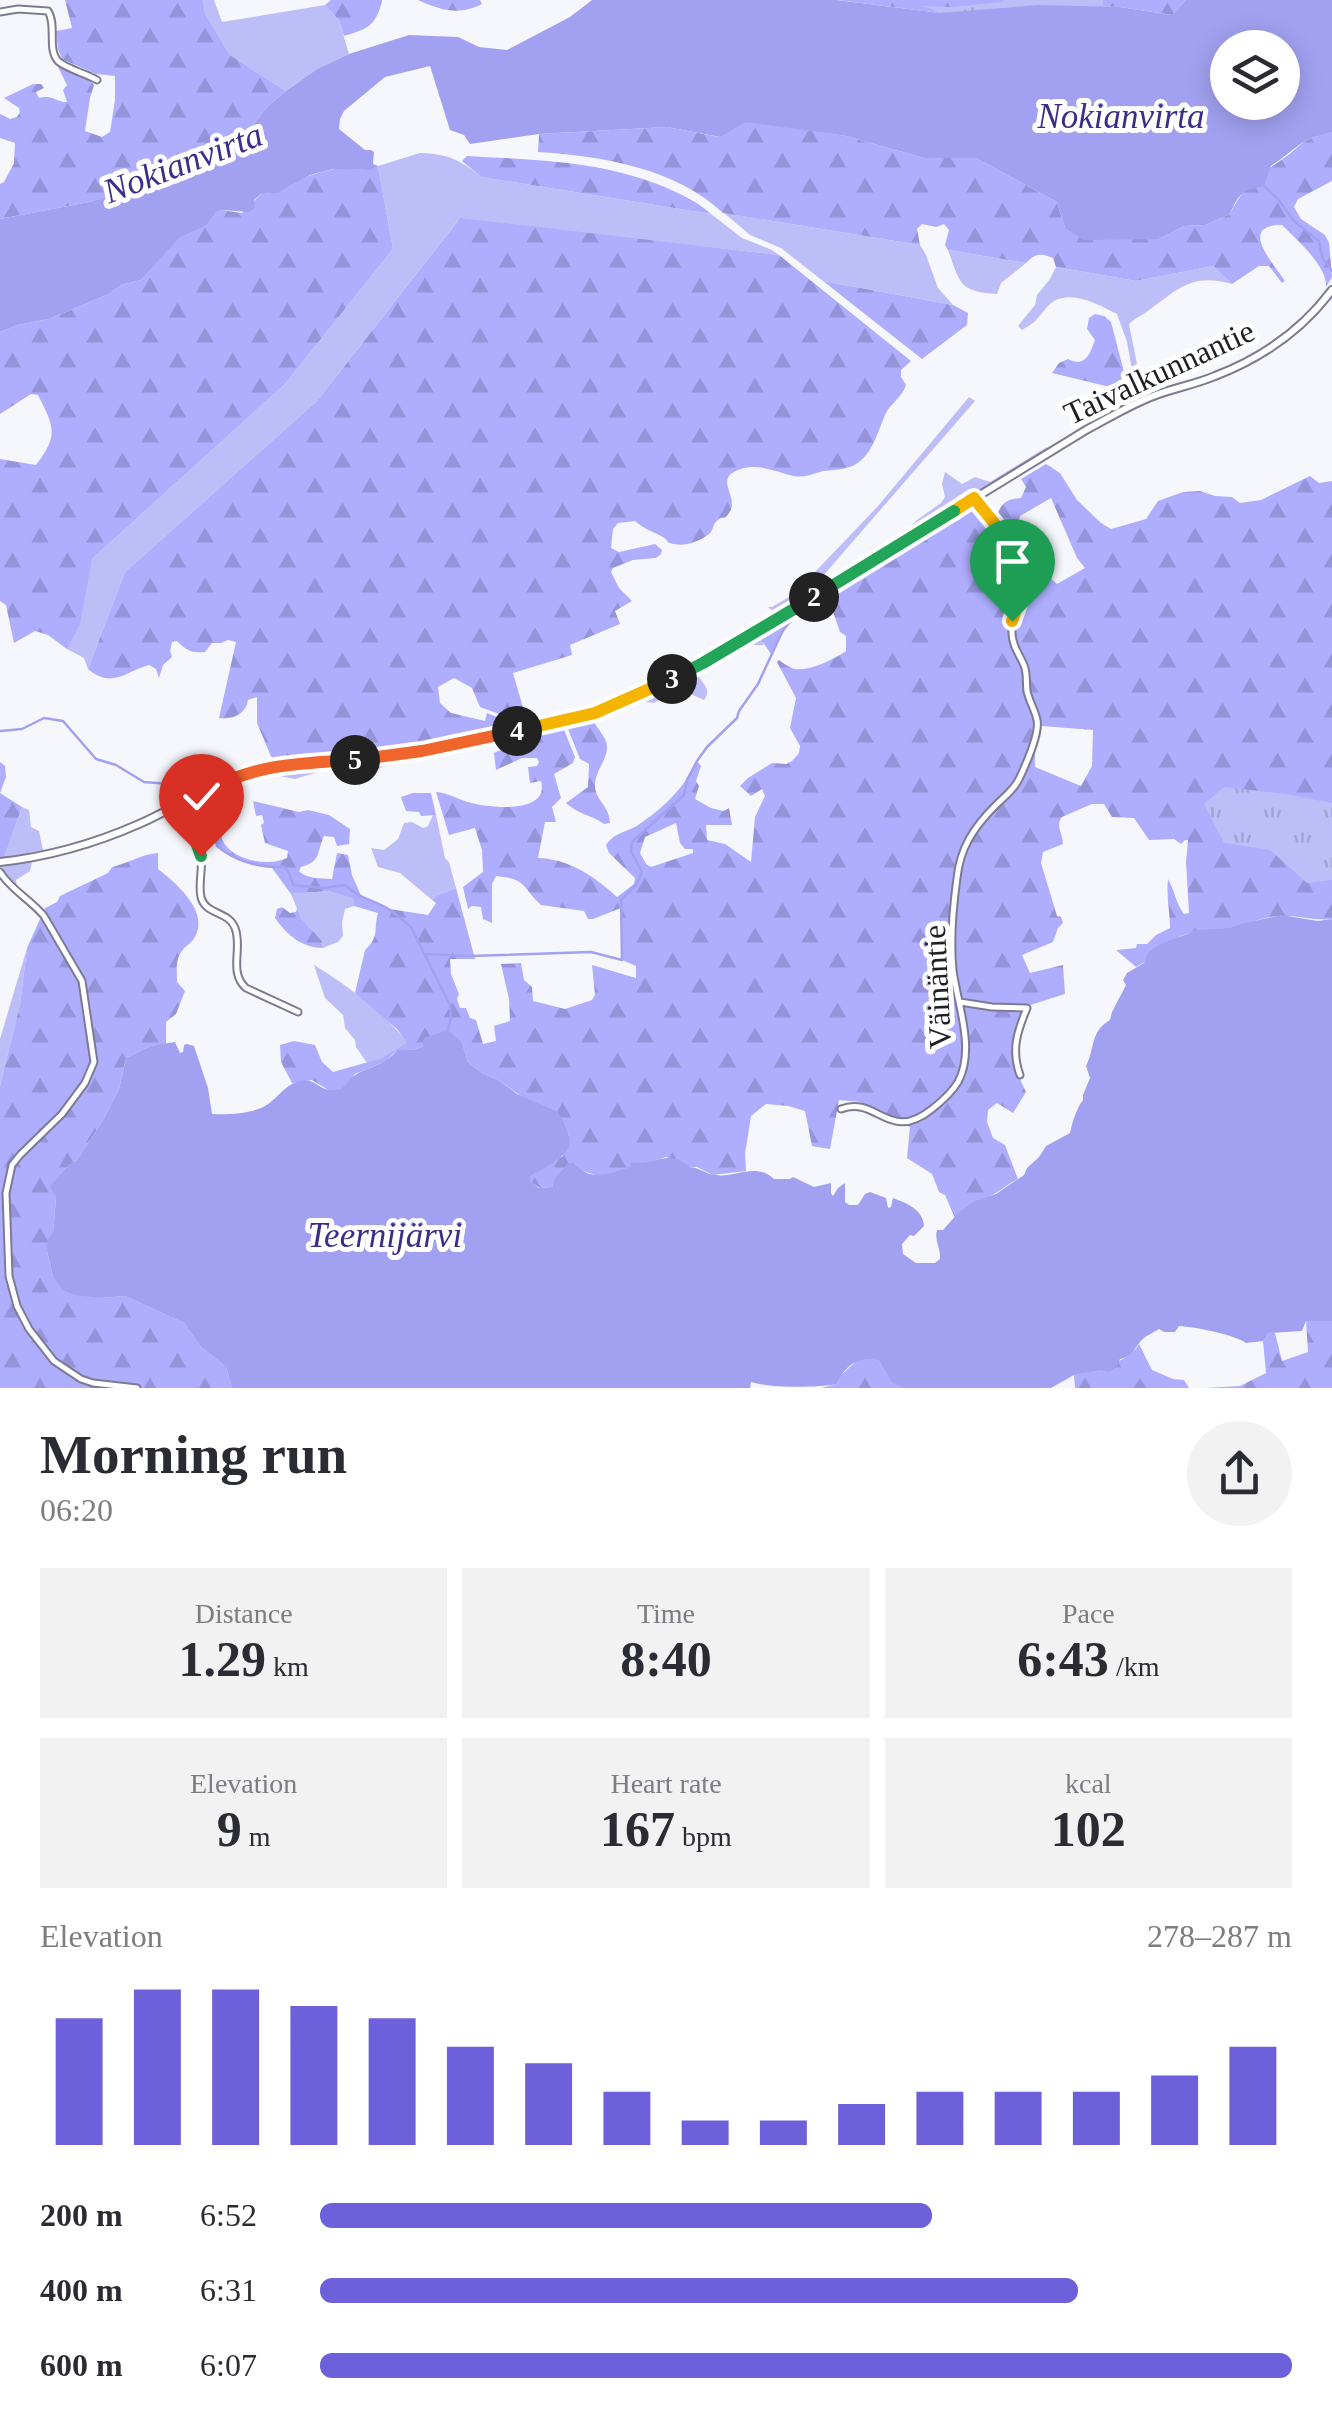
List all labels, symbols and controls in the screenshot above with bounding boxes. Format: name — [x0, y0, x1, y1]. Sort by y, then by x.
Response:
map controls — [1210, 30, 1300, 120]
button: layers — [1210, 30, 1300, 120]
water label: Nokianvirta — [1036, 97, 1205, 136]
water label: Nokianvirta — [97, 115, 268, 212]
street label: Taivalkunnantie — [1058, 312, 1260, 432]
pin — [970, 519, 1055, 622]
icon: arrive — [985, 534, 1040, 589]
pin: 2 — [789, 572, 839, 622]
text: 2 — [807, 581, 821, 612]
pin: 3 — [647, 654, 697, 704]
text: 3 — [665, 663, 679, 694]
pin: 4 — [492, 706, 542, 756]
text: 4 — [510, 715, 524, 746]
pin: 5 — [330, 735, 380, 785]
text: 5 — [348, 744, 362, 775]
pin — [159, 754, 244, 857]
icon: check — [174, 769, 229, 824]
street label: Väinäntie — [916, 924, 958, 1050]
water label: Teernijärvi — [308, 1216, 462, 1255]
button: share — [1187, 1421, 1292, 1526]
text: Morning run — [40, 1424, 347, 1485]
text: 06:20 — [40, 1492, 113, 1528]
text: Distance — [195, 1598, 293, 1629]
text: Time — [637, 1598, 695, 1629]
text: Pace — [1062, 1598, 1115, 1629]
text: 1.29 — [179, 1631, 266, 1687]
text: 8:40 — [620, 1631, 712, 1687]
text: 6:43 — [1017, 1631, 1109, 1687]
text: km — [266, 1651, 309, 1682]
text: /km — [1109, 1651, 1159, 1682]
text: Elevation — [190, 1768, 297, 1799]
text: Heart rate — [610, 1768, 722, 1799]
text: kcal — [1065, 1768, 1112, 1799]
text: 9 — [217, 1801, 242, 1857]
text: 167 — [600, 1801, 675, 1857]
text: 102 — [1051, 1801, 1126, 1857]
text: m — [242, 1821, 271, 1852]
text: bpm — [675, 1821, 732, 1852]
text: Elevation — [40, 1918, 163, 1954]
text: 278–287 m — [1147, 1918, 1292, 1954]
text: 200 m — [40, 2197, 123, 2233]
text: 6:52 — [200, 2197, 257, 2233]
text: 400 m — [40, 2272, 123, 2308]
text: 6:31 — [200, 2272, 257, 2308]
text: 600 m — [40, 2347, 123, 2383]
text: 6:07 — [200, 2347, 257, 2383]

